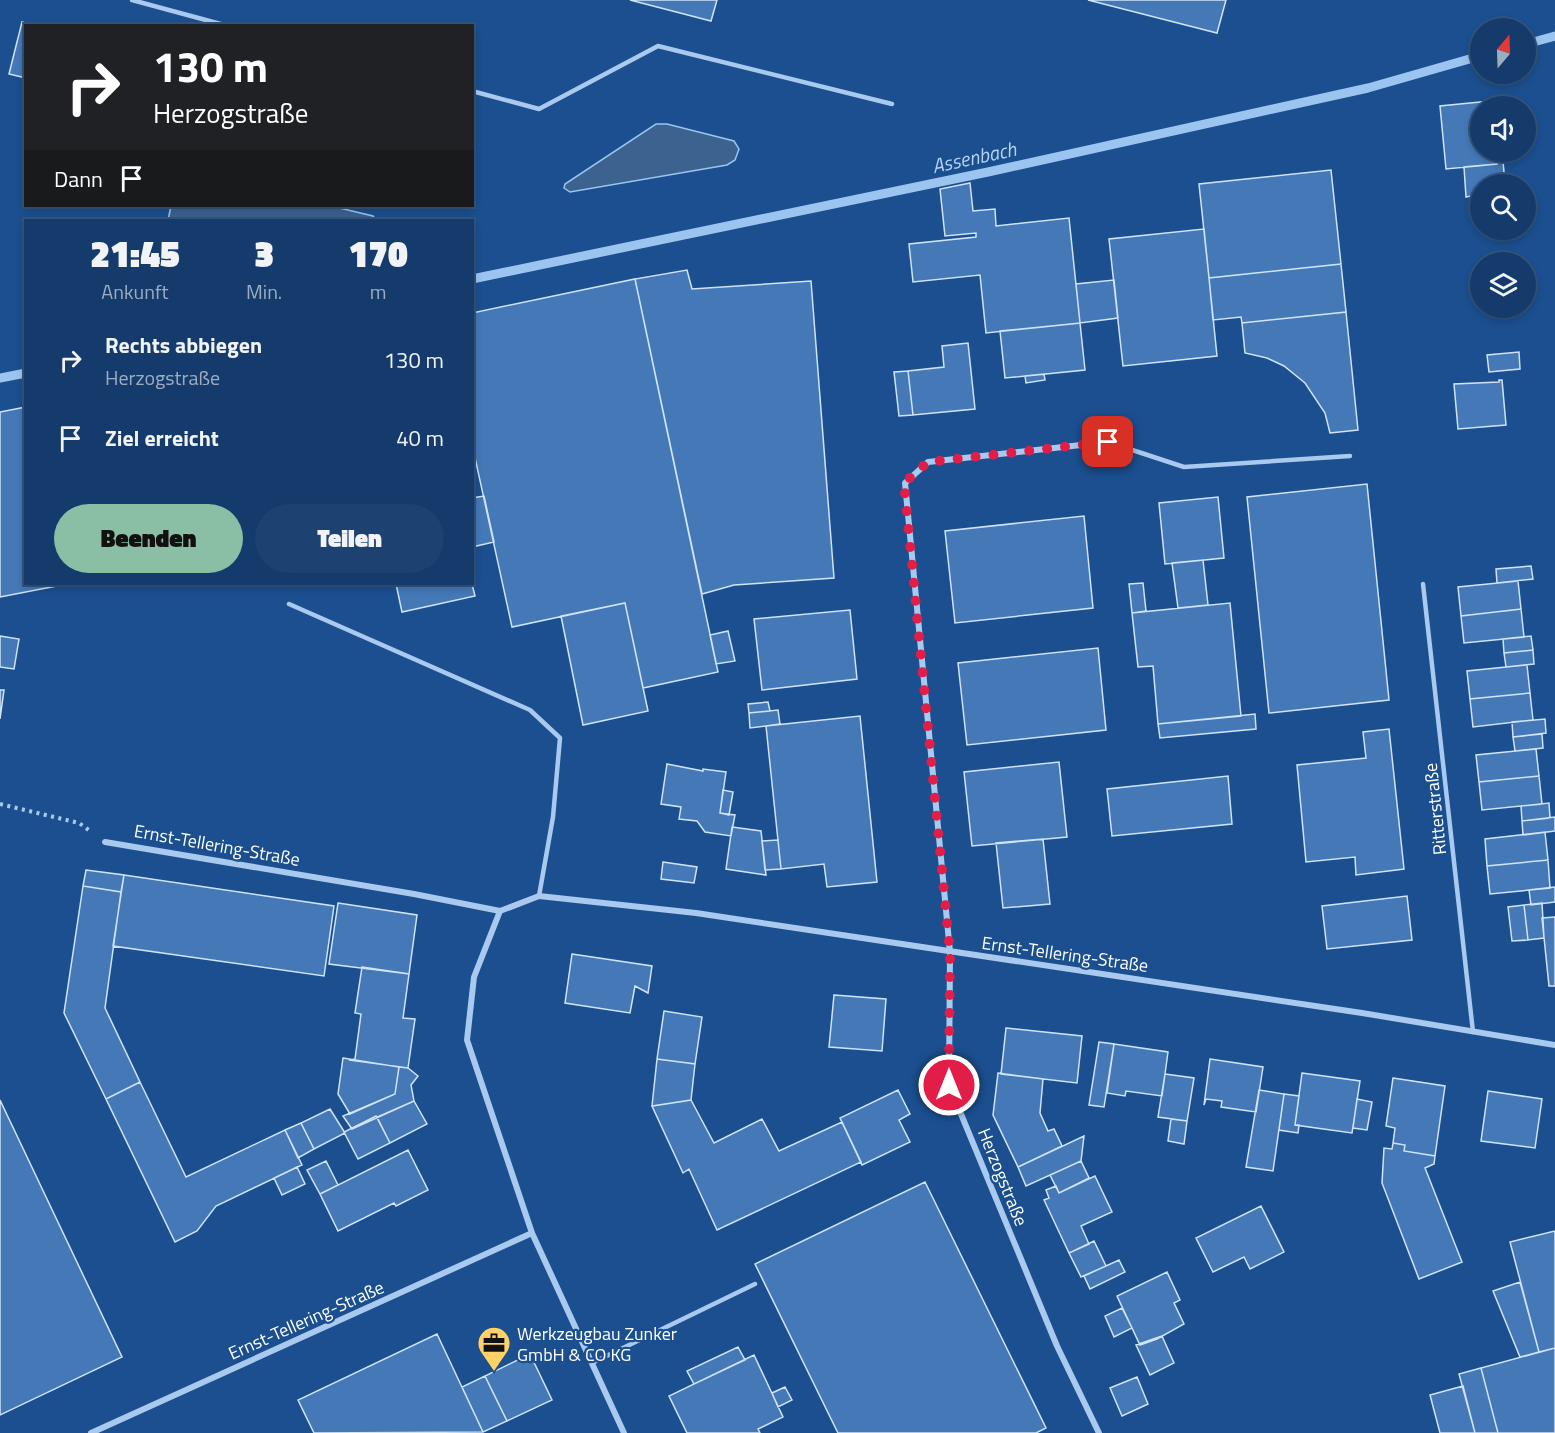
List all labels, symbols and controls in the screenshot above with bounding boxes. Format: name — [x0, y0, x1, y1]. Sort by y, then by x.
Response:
north arrow — [1470, 18, 1536, 84]
map controls — [1470, 18, 1536, 318]
text: 130 m — [153, 34, 268, 98]
icon: right — [54, 48, 132, 126]
text: Herzogstraße — [153, 92, 308, 133]
button: sound — [1470, 96, 1536, 162]
water label: Assenbach — [929, 133, 1020, 181]
text: Dann — [54, 162, 103, 196]
icon: arrive — [115, 162, 148, 195]
button: search — [1470, 174, 1536, 240]
text: 21:45 — [90, 226, 180, 281]
text: 3 — [254, 226, 274, 281]
text: 170 — [348, 226, 408, 281]
button: layers — [1470, 252, 1536, 318]
text: Ankunft — [101, 276, 169, 307]
text: Min. — [246, 276, 282, 307]
text: m — [370, 276, 386, 307]
text: Rechts abbiegen — [105, 328, 262, 362]
text: 130 m — [384, 343, 444, 377]
icon: right — [54, 344, 87, 377]
text: Herzogstraße — [105, 362, 220, 393]
pin — [1082, 416, 1133, 467]
text: Ziel erreicht — [105, 421, 219, 455]
text: 40 m — [396, 421, 444, 455]
icon: arrive — [54, 422, 87, 455]
icon: arrive — [1091, 425, 1124, 458]
button: Beenden — [54, 504, 243, 573]
button: Teilen — [255, 504, 444, 573]
street label: Ritterstraße — [1417, 762, 1453, 856]
street label: Ernst-Tellering-Straße — [132, 817, 302, 873]
street label: Ernst-Tellering-Straße — [980, 929, 1150, 979]
position arrow — [917, 1053, 981, 1117]
street label: Herzogstraße — [971, 1124, 1035, 1230]
street label: Ernst-Tellering-Straße — [224, 1273, 388, 1367]
place label: Werkzeugbau Zunker GmbH & CO KG — [517, 1320, 677, 1368]
office icon: Werkzeugbau Zunker GmbH & CO KG — [476, 1325, 512, 1372]

